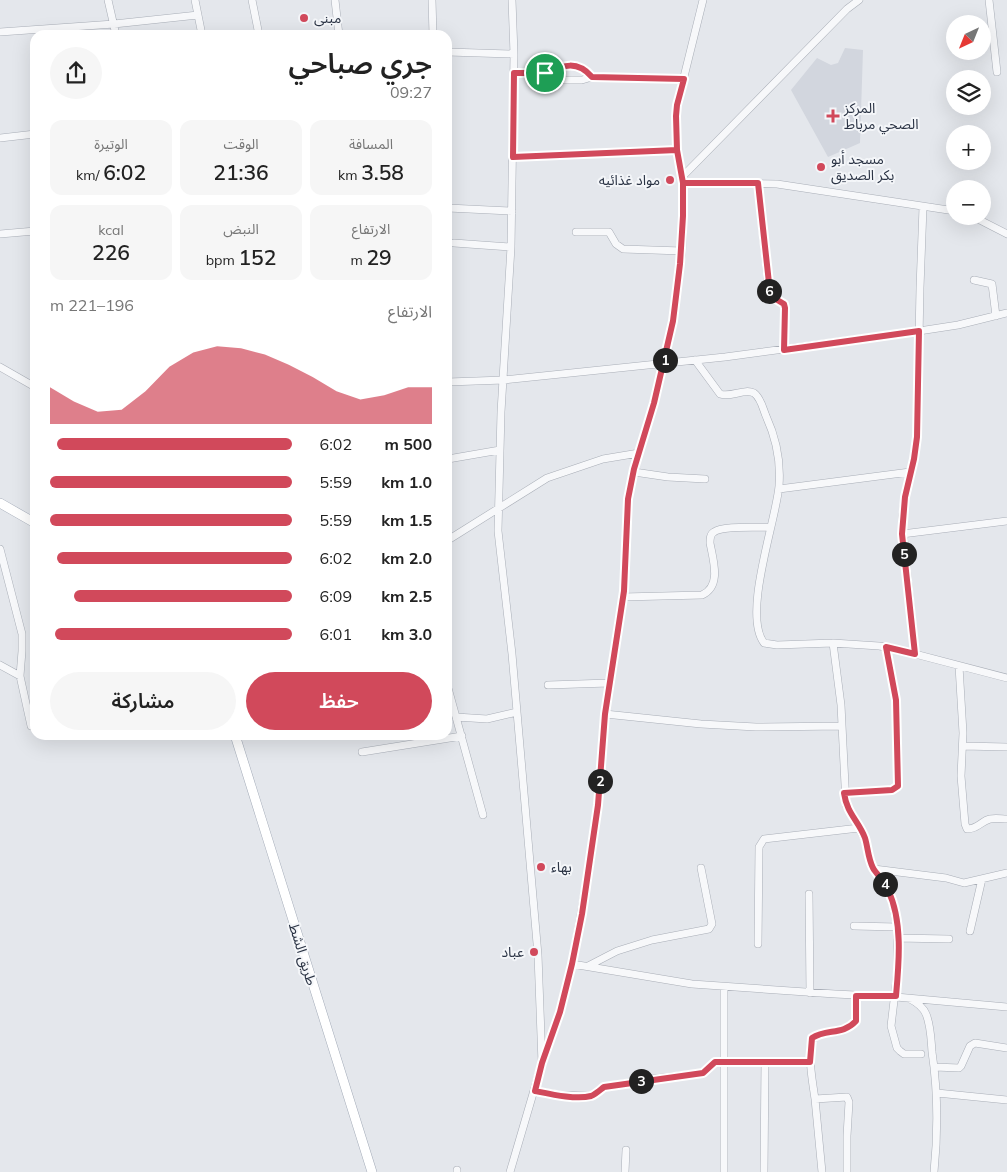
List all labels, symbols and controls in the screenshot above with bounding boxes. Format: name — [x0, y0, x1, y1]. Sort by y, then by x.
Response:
place label: مبنى — [314, 9, 341, 27]
marker: مبنى — [298, 12, 310, 24]
north arrow — [946, 15, 991, 60]
map controls — [946, 15, 991, 225]
text: جري صباحي — [289, 45, 432, 80]
button: share — [50, 47, 102, 99]
pin — [524, 52, 566, 94]
icon: arrive — [531, 59, 559, 87]
button: layers — [946, 70, 991, 115]
text: 09:27 — [390, 82, 432, 102]
place label: المركز الصحي مرباط — [843, 99, 918, 135]
marker: المركز الصحي مرباط — [826, 109, 840, 123]
button: + — [946, 125, 991, 170]
text: الوتيرة — [94, 135, 128, 153]
text: الوقت — [223, 135, 259, 153]
text: المسافة — [349, 135, 393, 153]
place label: مسجد أبو بكر الصديق — [831, 150, 895, 185]
text: 6:02 — [103, 159, 146, 185]
text: 21:36 — [213, 159, 269, 185]
text: 3.58 — [361, 159, 404, 185]
marker: مسجد أبو بكر الصديق — [815, 161, 827, 173]
text: /km — [76, 166, 103, 184]
text: km — [338, 166, 361, 184]
place label: مواد غذائيه — [599, 171, 660, 189]
marker: مواد غذائيه — [664, 174, 676, 186]
button: − — [946, 180, 991, 225]
text: النبض — [223, 220, 259, 238]
text: الارتفاع — [352, 220, 390, 238]
text: kcal — [98, 221, 124, 239]
text: 226 — [92, 239, 130, 265]
text: 152 — [238, 244, 276, 270]
text: 29 — [366, 244, 392, 270]
text: bpm — [206, 251, 238, 269]
text: m — [350, 251, 366, 269]
pin: 6 — [756, 278, 782, 304]
text: 6 — [765, 282, 774, 300]
text: 196–221 m — [50, 295, 134, 315]
text: الارتفاع — [388, 301, 432, 321]
pin: 1 — [652, 348, 678, 372]
text: 1 — [661, 351, 670, 369]
text: 6:02 — [320, 434, 352, 454]
text: 500 m — [384, 434, 432, 454]
text: 5:59 — [320, 472, 352, 492]
text: 1.0 km — [381, 472, 432, 492]
text: 5:59 — [320, 510, 352, 530]
text: 1.5 km — [381, 510, 432, 530]
pin: 5 — [892, 542, 916, 566]
text: 5 — [900, 545, 909, 563]
text: 6:02 — [320, 548, 352, 568]
text: 2.0 km — [381, 548, 432, 568]
text: 6:09 — [320, 586, 352, 606]
text: 2.5 km — [381, 586, 432, 606]
text: 6:01 — [320, 624, 352, 644]
text: 3.0 km — [381, 624, 432, 644]
button: مشاركة — [50, 672, 236, 730]
button: حفظ — [246, 672, 432, 730]
pin: 2 — [588, 768, 612, 794]
text: 2 — [596, 772, 605, 790]
place label: بهاء — [551, 858, 572, 876]
marker: بهاء — [535, 861, 547, 873]
pin: 4 — [872, 872, 898, 896]
text: 4 — [881, 875, 890, 893]
street label: طريق الشط — [284, 921, 321, 988]
place label: عباد — [501, 943, 524, 961]
marker: عباد — [528, 946, 540, 958]
pin: 3 — [628, 1068, 654, 1094]
text: 3 — [637, 1072, 646, 1090]

